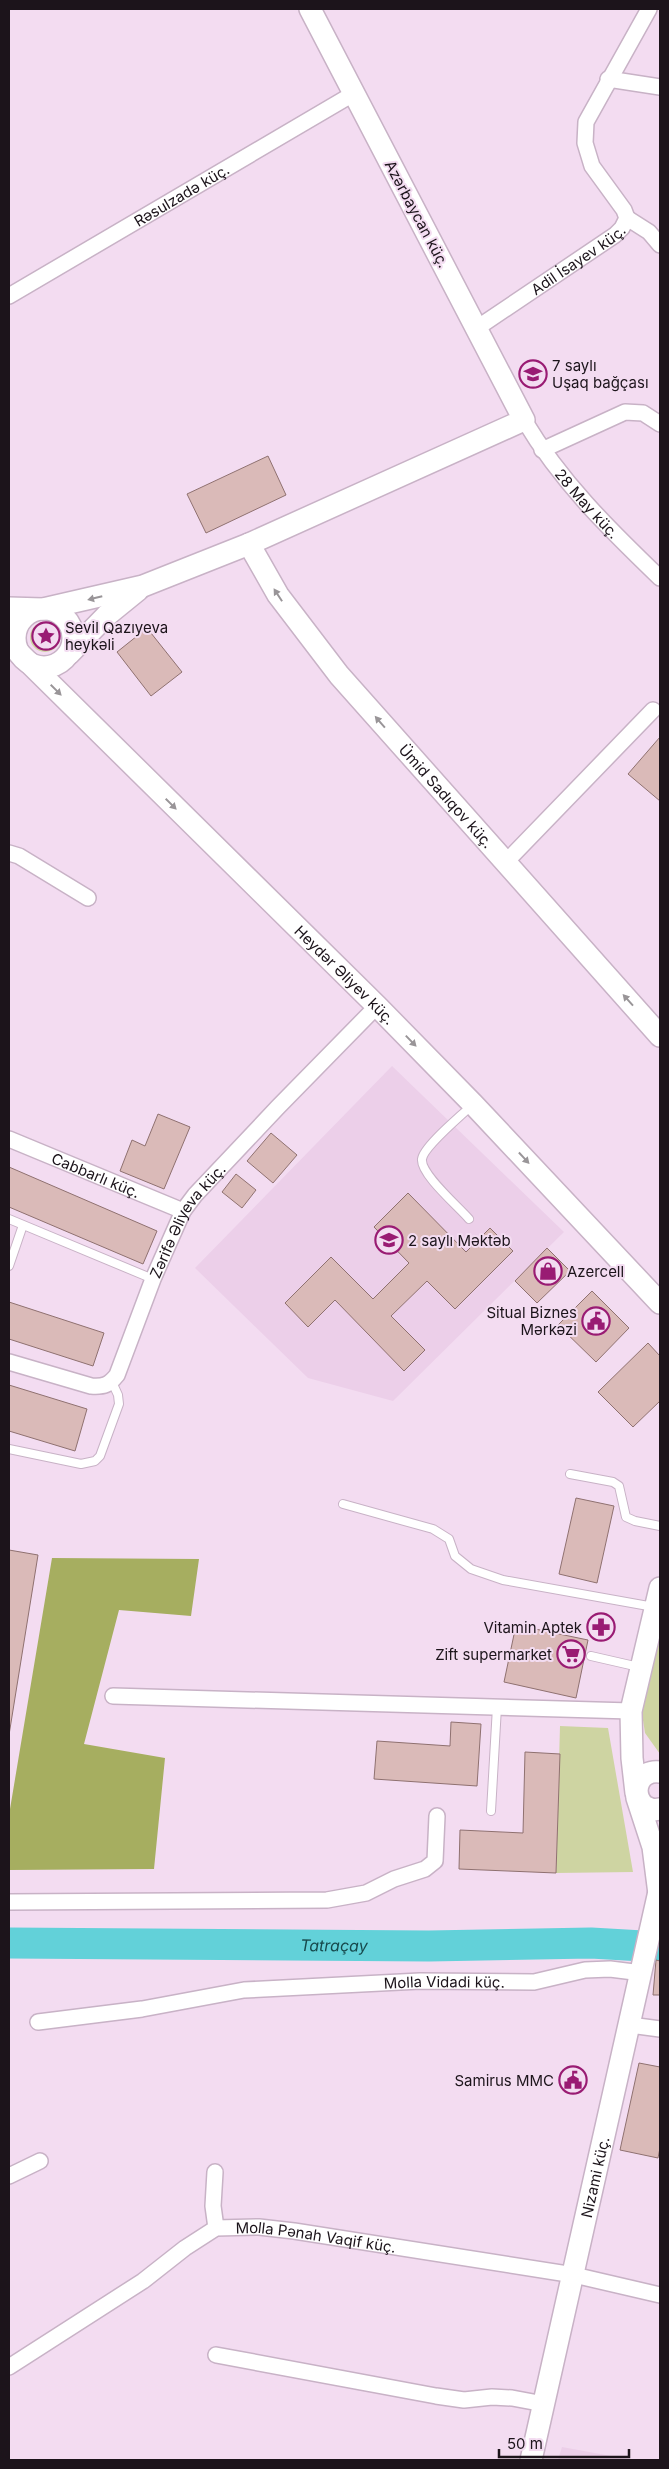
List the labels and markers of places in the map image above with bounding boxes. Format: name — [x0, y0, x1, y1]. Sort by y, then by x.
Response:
place label: 7 saylı Uşaq bağçası — [552, 356, 649, 392]
school or university icon: 7 saylı Uşaq bağçası — [518, 359, 548, 389]
place label: Sevil Qazıyeva heykəli — [65, 618, 168, 654]
place icon: Sevil Qazıyeva heykəli — [31, 621, 61, 651]
school or university icon: 2 saylı Məktəb — [374, 1225, 404, 1255]
place label: 2 saylı Məktəb — [408, 1231, 511, 1250]
shop icon: Azercell — [533, 1256, 563, 1286]
place label: Azercell — [567, 1262, 624, 1281]
place label: Situal Biznes Mərkəzi — [486, 1303, 577, 1339]
public building icon: Situal Biznes Mərkəzi — [581, 1306, 611, 1336]
pharmacy icon: Vitamin Aptek — [586, 1612, 616, 1642]
place label: Vitamin Aptek — [483, 1618, 583, 1637]
supermarket icon: Zift supermarket — [556, 1639, 586, 1669]
place label: Zift supermarket — [435, 1645, 552, 1664]
public building icon: Samirus MMC — [558, 2065, 588, 2095]
place label: Samirus MMC — [454, 2071, 554, 2090]

